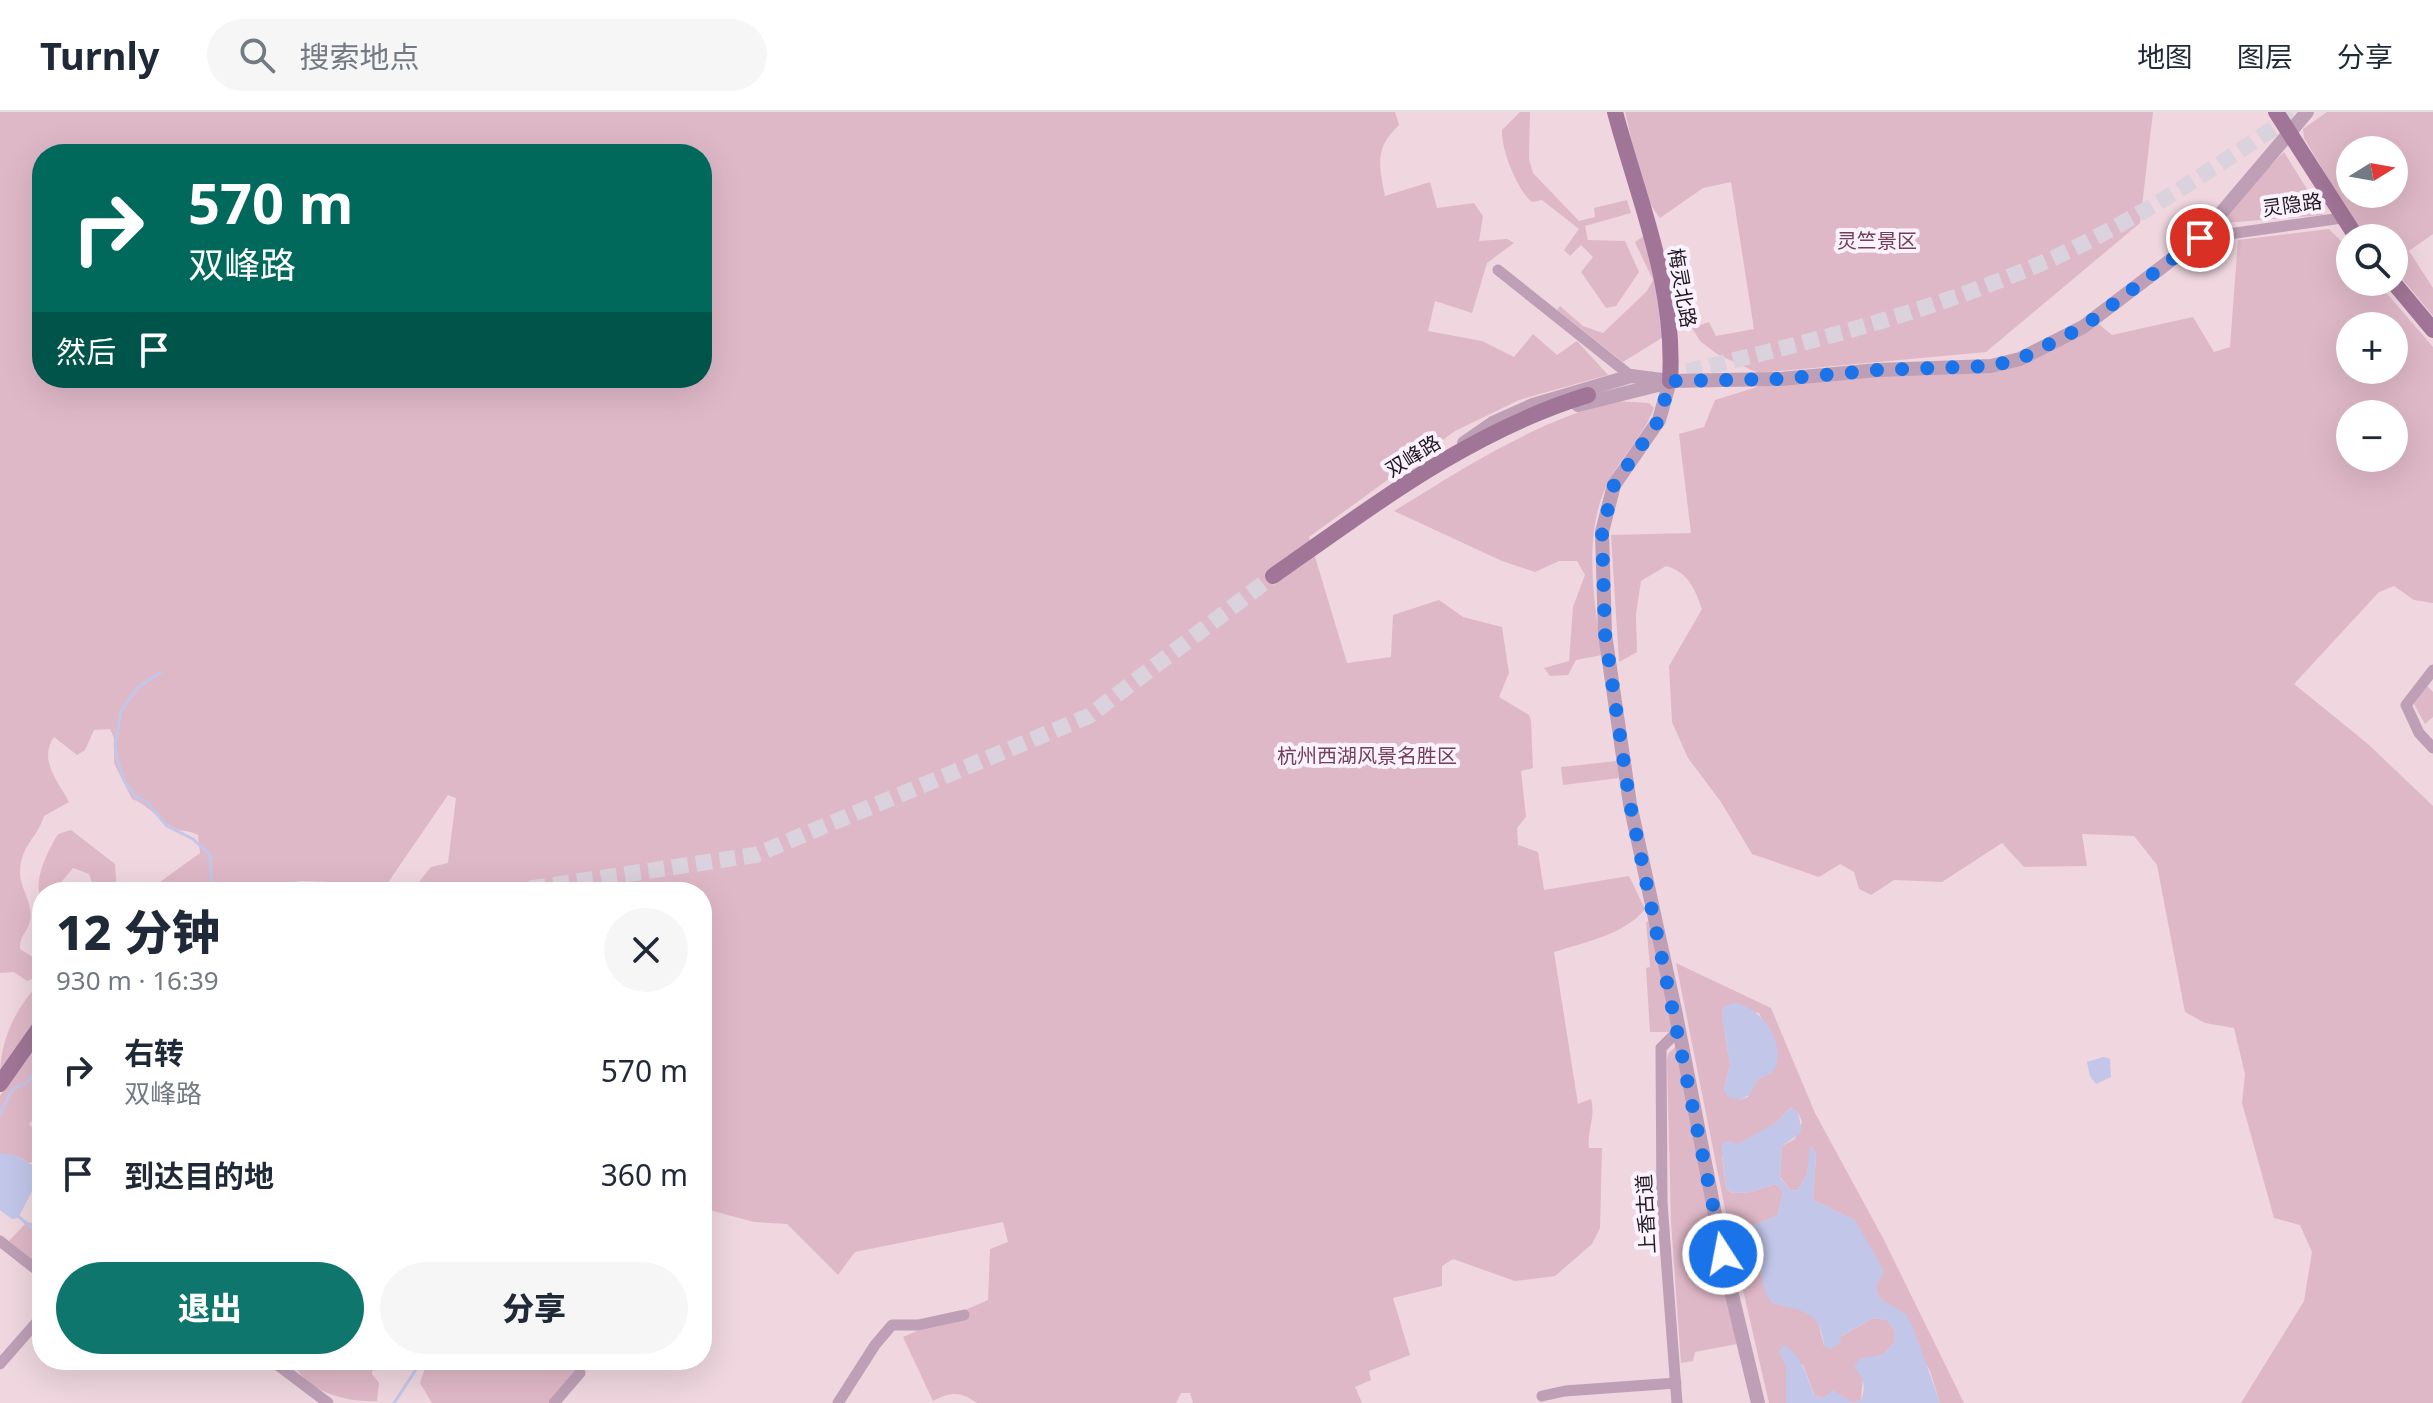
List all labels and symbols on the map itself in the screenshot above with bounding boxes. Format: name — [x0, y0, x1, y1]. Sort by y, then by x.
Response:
north arrow — [2336, 136, 2408, 208]
street label: 灵隐路 — [2260, 187, 2324, 222]
pin — [2166, 204, 2234, 272]
park label: 灵竺景区 — [1837, 227, 1917, 254]
street label: 梅灵北路 — [1662, 246, 1703, 330]
street label: 双峰路 — [1380, 428, 1445, 483]
park label: 杭州西湖风景名胜区 — [1277, 742, 1457, 769]
street label: 上香古道 — [1630, 1173, 1661, 1255]
position arrow — [1681, 1212, 1765, 1296]

